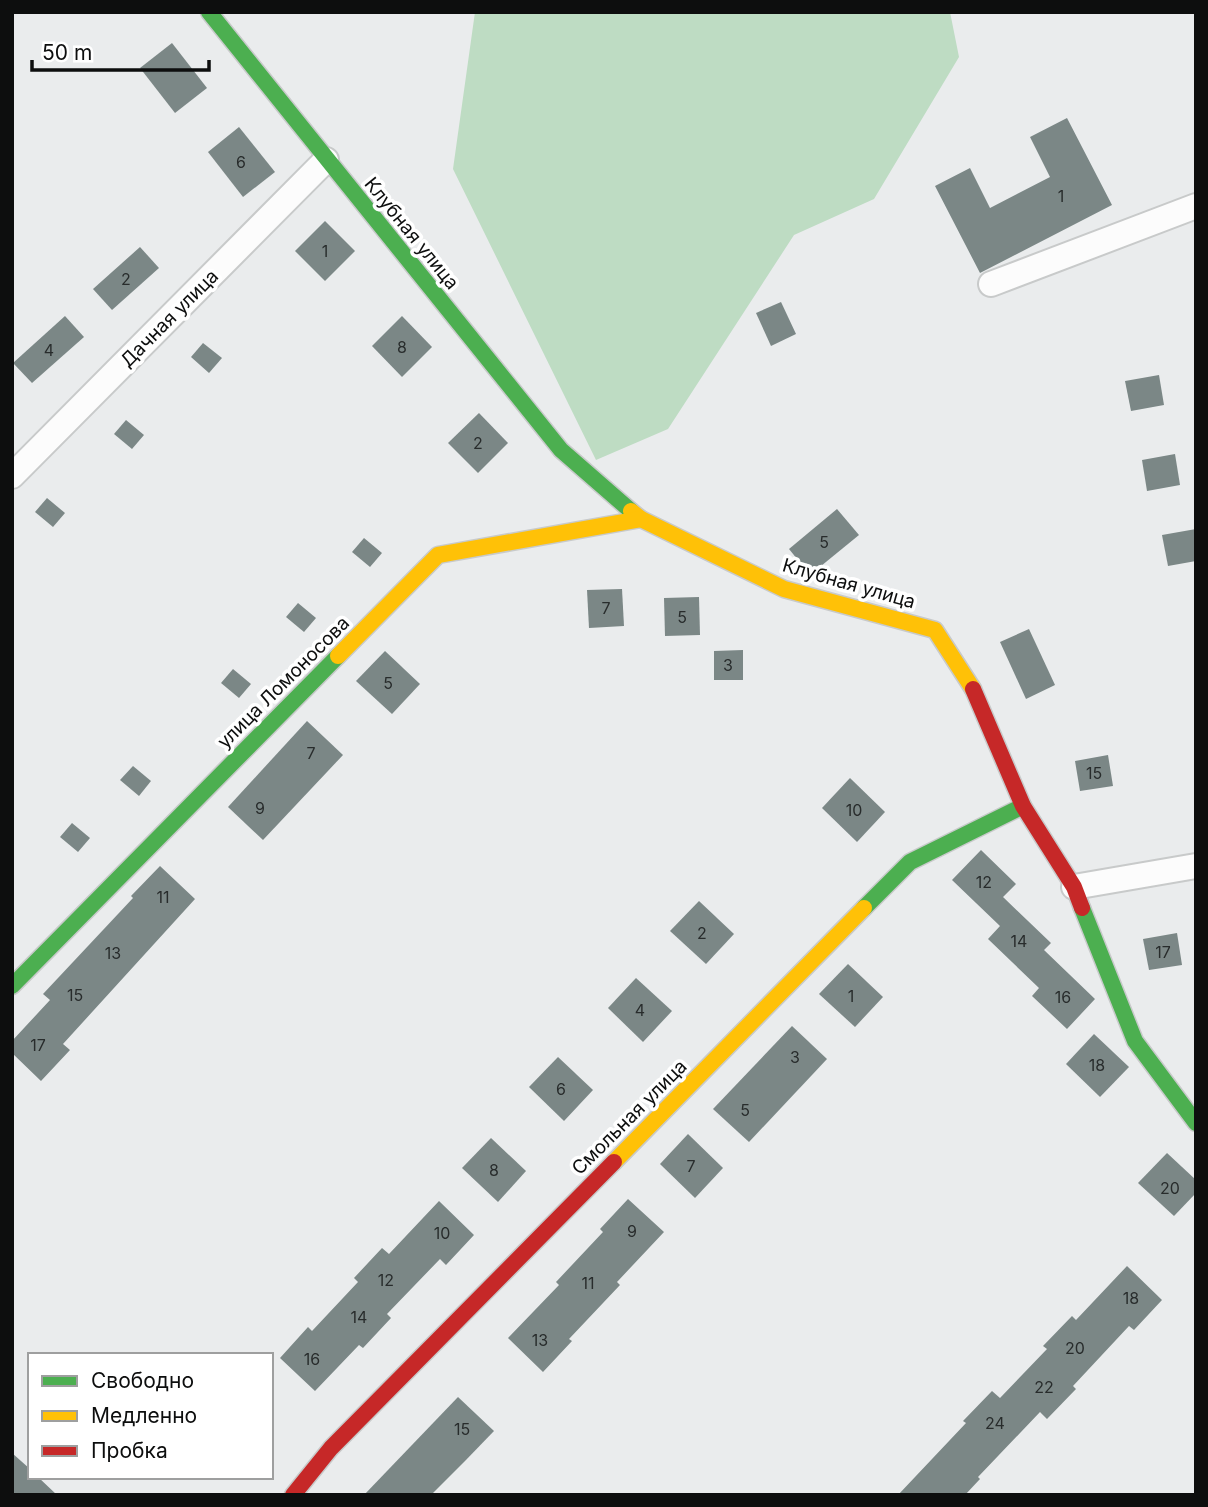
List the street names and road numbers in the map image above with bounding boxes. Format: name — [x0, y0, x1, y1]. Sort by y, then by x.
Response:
street label: Клубная улица — [360, 173, 464, 294]
street label: Дачная улица — [116, 265, 223, 372]
street label: Клубная улица — [780, 554, 918, 613]
street label: улица Ломоносова — [213, 612, 354, 753]
street label: Смольная улица — [567, 1055, 692, 1180]

